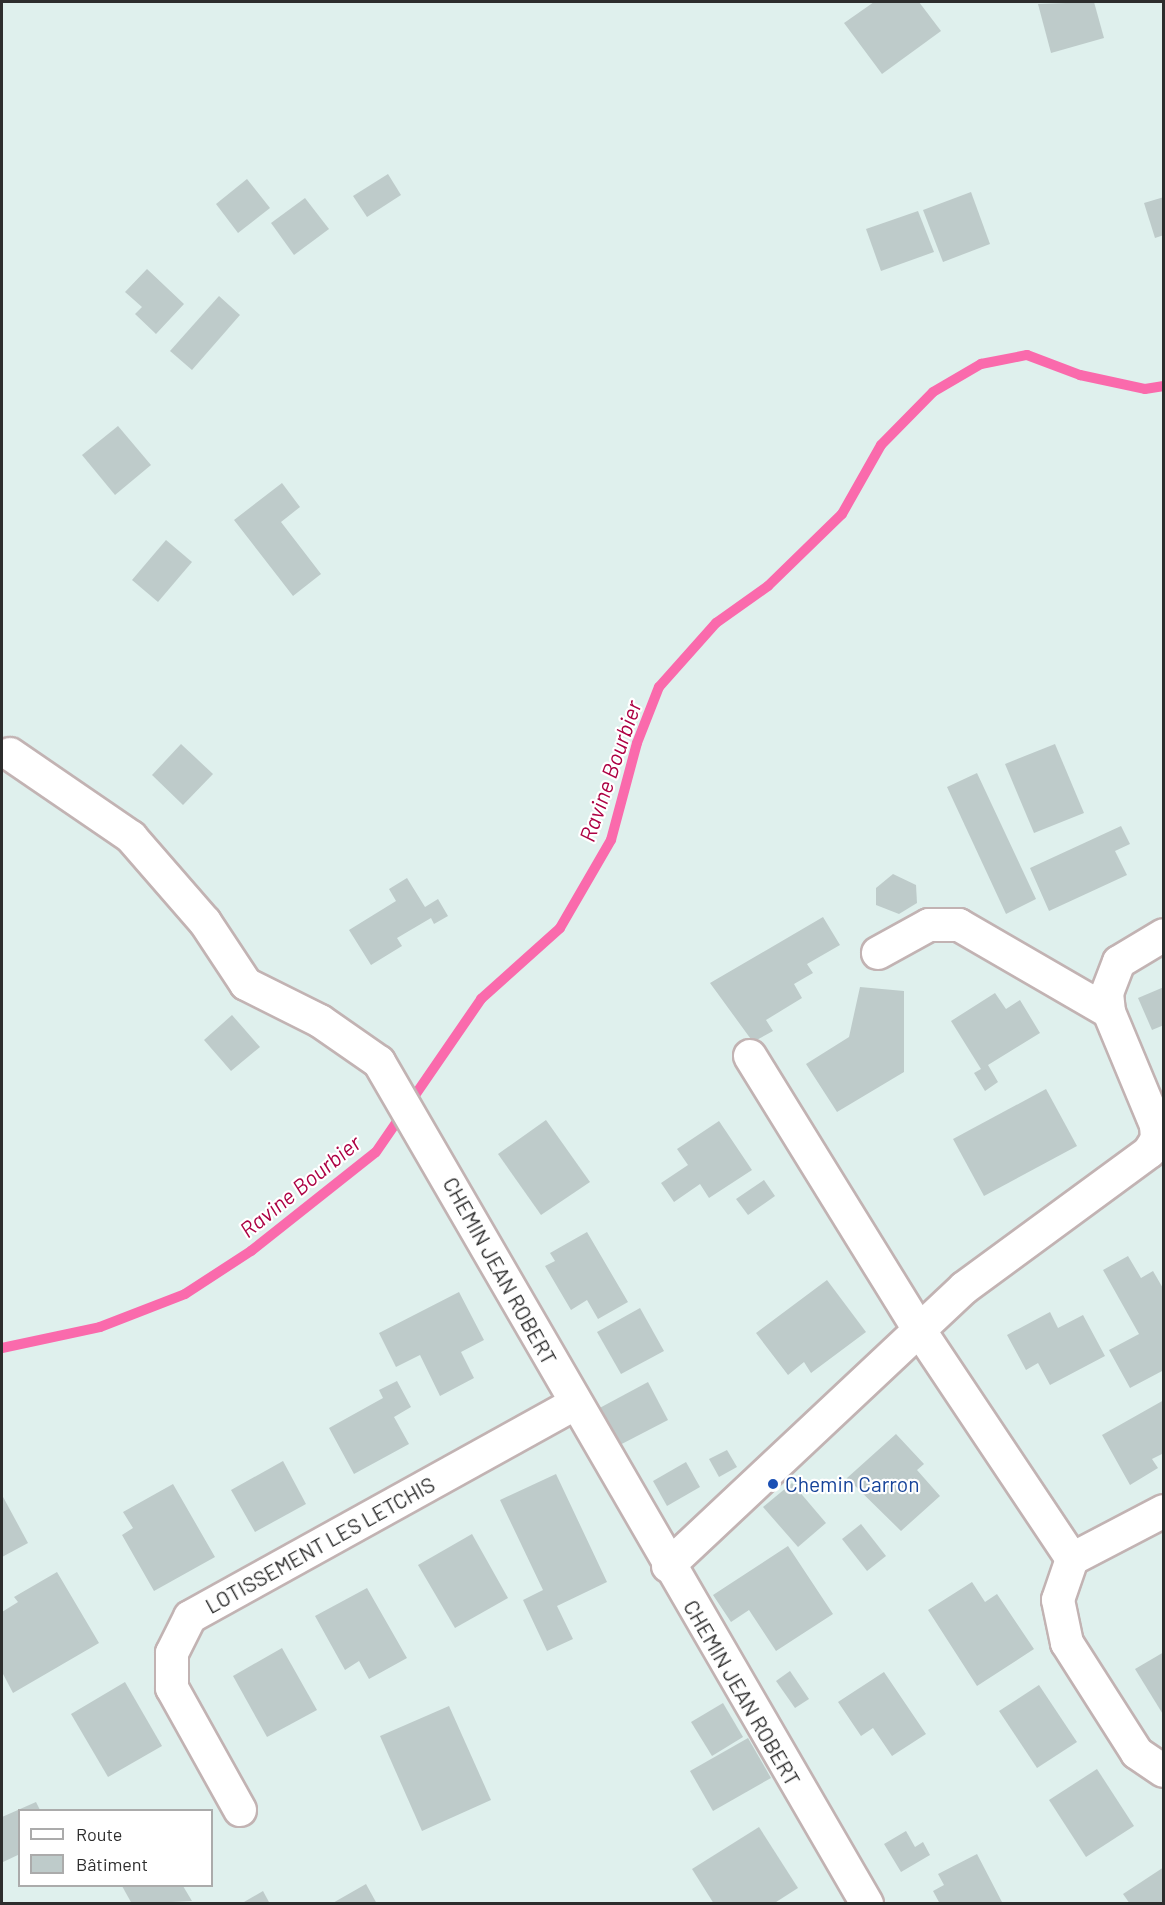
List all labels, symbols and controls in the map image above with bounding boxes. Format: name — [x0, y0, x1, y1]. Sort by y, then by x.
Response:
water label: Ravine Bourbier — [573, 697, 647, 845]
water label: Ravine Bourbier — [234, 1129, 366, 1243]
street label: CHEMIN JEAN ROBERT — [438, 1173, 562, 1369]
street label: LOTISSEMENT LES LETCHIS — [201, 1471, 439, 1619]
place label: Chemin Carron — [785, 1471, 920, 1497]
marker: Chemin Carron — [766, 1477, 780, 1491]
street label: CHEMIN JEAN ROBERT — [678, 1596, 806, 1790]
legend — [18, 1809, 213, 1887]
text: Route — [76, 1823, 122, 1845]
text: Bâtiment — [76, 1853, 148, 1875]

